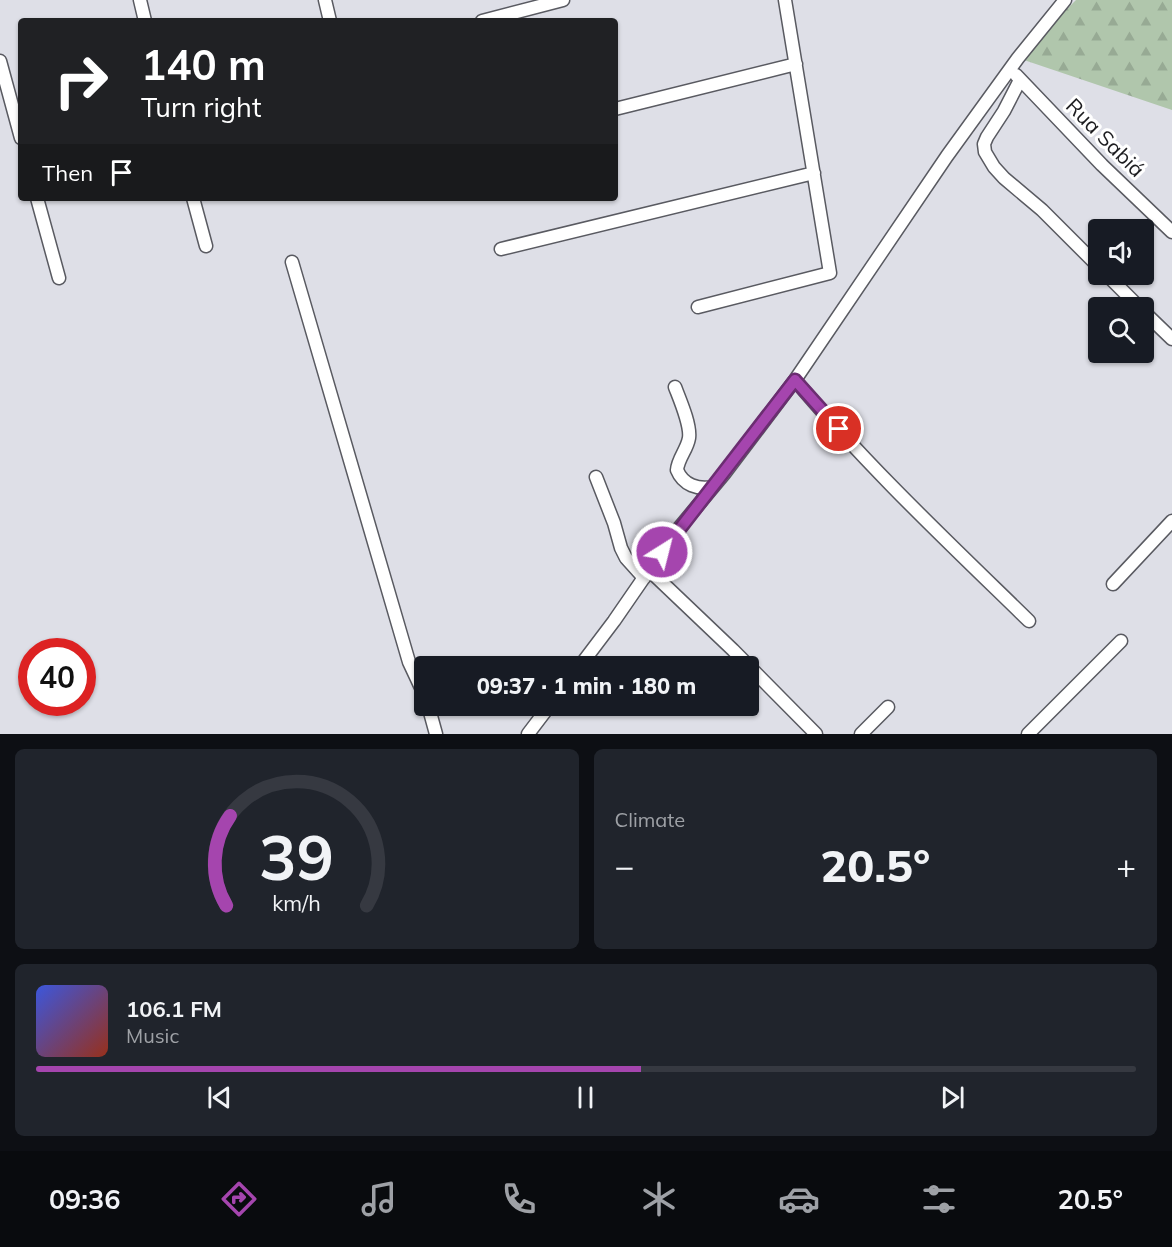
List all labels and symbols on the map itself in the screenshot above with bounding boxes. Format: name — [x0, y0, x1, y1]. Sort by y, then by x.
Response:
street label: Rua Sabiá — [1061, 93, 1150, 182]
pin — [813, 403, 864, 454]
position arrow — [630, 520, 694, 584]
speed limit sign: 40 — [18, 638, 96, 716]

